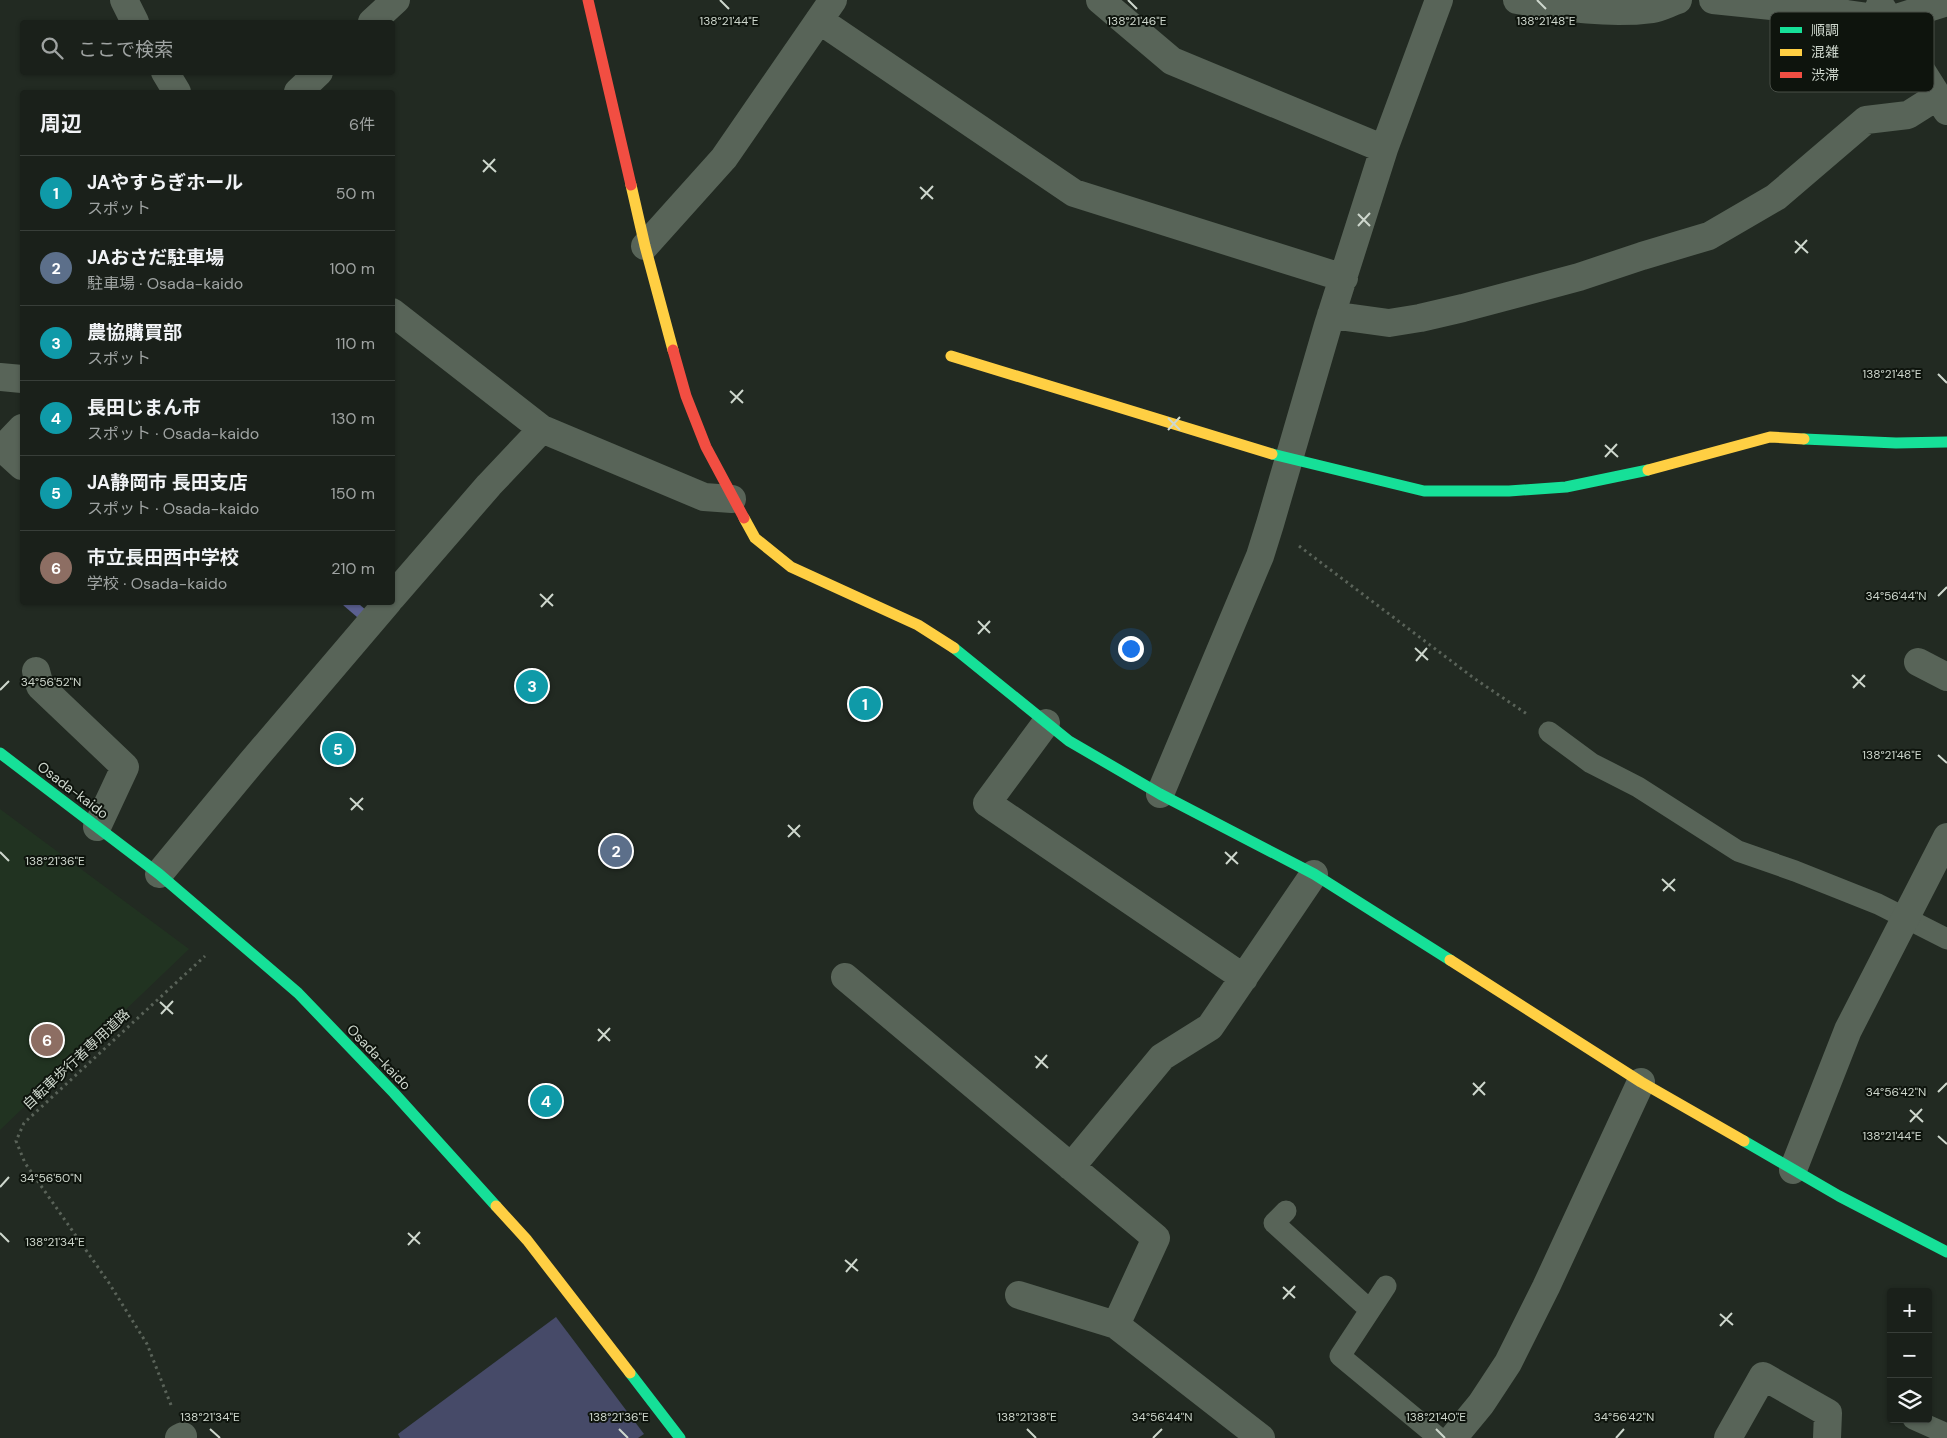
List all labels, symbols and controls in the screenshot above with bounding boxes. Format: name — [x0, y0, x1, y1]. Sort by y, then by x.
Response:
legend — [1770, 12, 1934, 92]
text: 138°21'44"E — [699, 13, 759, 29]
text: 138°21'46"E — [1107, 13, 1167, 29]
text: 138°21'48"E — [1516, 13, 1576, 29]
search box — [20, 20, 395, 75]
text: 順調 — [1811, 21, 1839, 39]
icon: search — [38, 34, 66, 62]
text: ここで検索 — [78, 37, 173, 62]
text: 混雑 — [1811, 43, 1839, 61]
text: 渋滞 — [1811, 66, 1839, 84]
text: 周辺 — [40, 110, 82, 138]
text: 6件 — [349, 114, 375, 135]
text: JAやすらぎホール — [87, 170, 243, 195]
text: 1 — [53, 183, 59, 204]
text: 50 m — [336, 183, 375, 204]
text: スポット — [87, 198, 151, 219]
text: JAおさだ駐車場 — [87, 245, 224, 270]
text: 2 — [51, 258, 61, 279]
text: 100 m — [330, 258, 375, 279]
text: 駐車場 · Osada-kaido — [87, 273, 243, 294]
text: 農協購買部 — [87, 320, 182, 345]
text: 3 — [51, 333, 61, 354]
text: 110 m — [336, 333, 375, 354]
text: スポット — [87, 348, 151, 369]
text: 138°21'48"E — [1862, 366, 1922, 382]
text: 長田じまん市 — [87, 395, 201, 420]
text: 4 — [51, 408, 61, 429]
text: 130 m — [331, 408, 375, 429]
text: スポット · Osada-kaido — [87, 423, 259, 444]
text: JA静岡市 長田支店 — [87, 470, 248, 495]
text: 5 — [51, 483, 61, 504]
text: 150 m — [331, 483, 375, 504]
text: スポット · Osada-kaido — [87, 498, 259, 519]
text: 市立長田西中学校 — [87, 545, 239, 570]
text: 6 — [51, 558, 61, 579]
text: 210 m — [331, 558, 375, 579]
text: 学校 · Osada-kaido — [87, 573, 227, 594]
text: 34°56'44"N — [1866, 588, 1926, 604]
your location — [1118, 636, 1144, 662]
pin: 3 — [516, 667, 548, 705]
text: 34°56'52"N — [21, 674, 81, 690]
pin: 1 — [849, 685, 881, 723]
pin: 5 — [322, 730, 354, 768]
text: 138°21'46"E — [1862, 747, 1922, 763]
street label: Osada-kaido — [34, 757, 112, 823]
pin: 2 — [600, 832, 632, 870]
text: 138°21'36"E — [25, 853, 85, 869]
street label: 自転車歩行者専用道路 — [19, 1005, 133, 1113]
street label: Osada-kaido — [343, 1020, 415, 1094]
pin: 6 — [31, 1021, 63, 1059]
pin: 4 — [530, 1082, 562, 1120]
text: 34°56'42"N — [1866, 1084, 1926, 1100]
text: 138°21'44"E — [1862, 1128, 1922, 1144]
text: 34°56'50"N — [20, 1170, 82, 1186]
text: 138°21'34"E — [25, 1234, 85, 1250]
map controls — [1887, 1288, 1932, 1423]
button: + — [1887, 1288, 1932, 1333]
button: − — [1887, 1333, 1932, 1378]
button: layers — [1887, 1378, 1932, 1423]
text: 138°21'34"E — [180, 1409, 240, 1425]
text: 138°21'36"E — [589, 1409, 649, 1425]
text: 138°21'38"E — [997, 1409, 1057, 1425]
text: 34°56'44"N — [1132, 1409, 1192, 1425]
text: 138°21'40"E — [1406, 1409, 1466, 1425]
text: 34°56'42"N — [1594, 1409, 1654, 1425]

